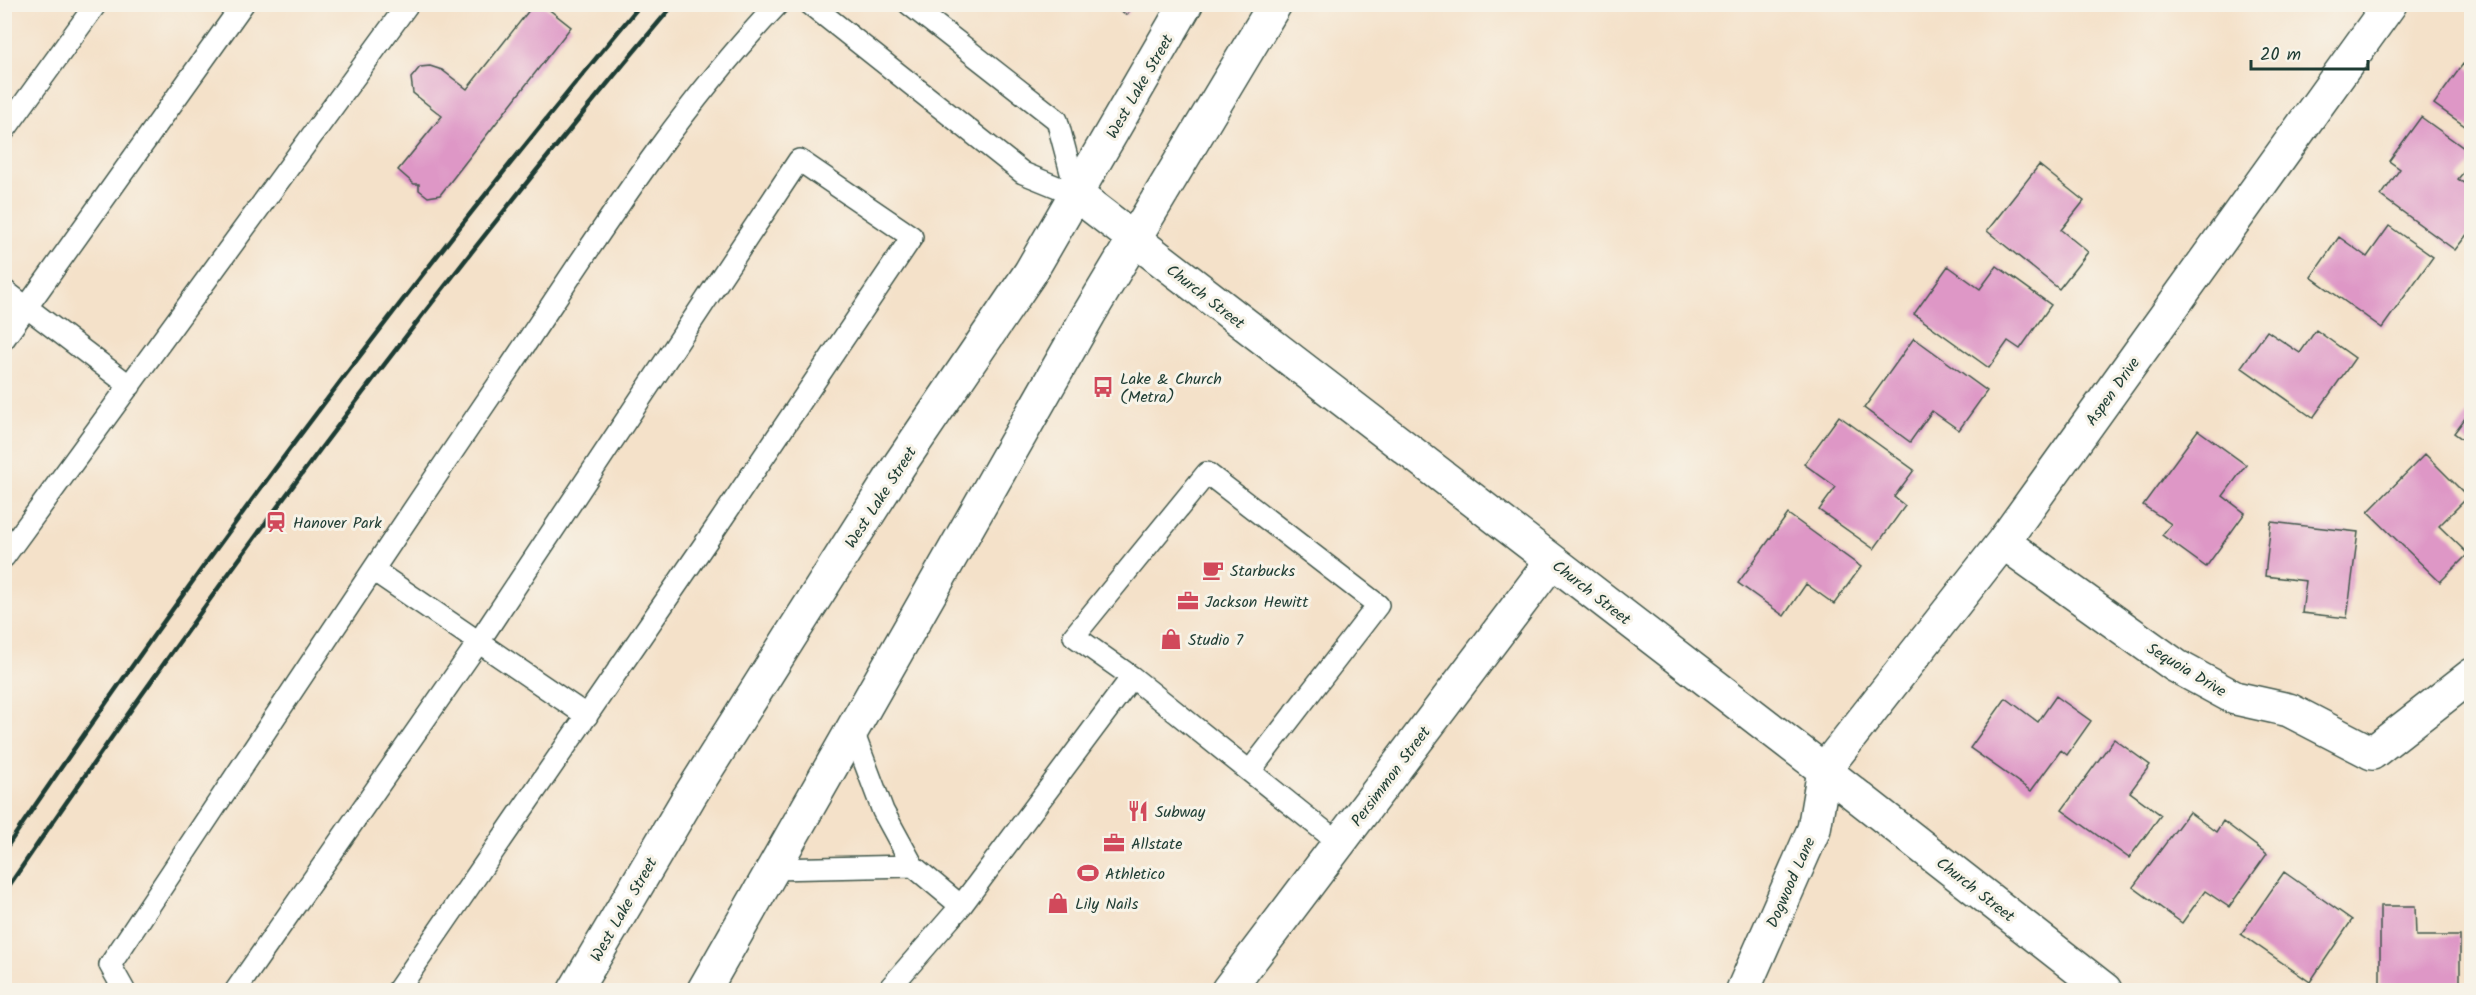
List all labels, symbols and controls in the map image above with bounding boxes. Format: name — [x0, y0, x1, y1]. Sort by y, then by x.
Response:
street label: West Lake Street — [1100, 29, 1181, 144]
scale bar — [2251, 33, 2368, 71]
text: 20 m — [2260, 41, 2301, 70]
street label: Church Street — [1160, 258, 1250, 336]
street label: Aspen Drive — [2080, 352, 2147, 431]
place label: Lake & Church (Metra) — [1120, 367, 1222, 410]
bus stop icon: Lake & Church (Metra) — [1091, 375, 1115, 399]
street label: West Lake Street — [839, 441, 924, 554]
station icon: Hanover Park — [264, 510, 288, 534]
place label: Hanover Park — [293, 511, 382, 536]
street label: Church Street — [1546, 554, 1636, 632]
cafe icon: Starbucks — [1201, 558, 1225, 582]
place label: Starbucks — [1230, 559, 1295, 584]
office icon: Jackson Hewitt — [1176, 589, 1200, 613]
place label: Jackson Hewitt — [1205, 590, 1309, 615]
shop icon: Studio 7 — [1159, 627, 1183, 651]
place label: Studio 7 — [1188, 628, 1244, 653]
street label: Sequoia Drive — [2141, 637, 2231, 704]
street label: Persimmon Street — [1345, 721, 1438, 832]
restaurant icon: Subway — [1126, 799, 1150, 823]
place label: Subway — [1155, 800, 1206, 825]
office icon: Allstate — [1102, 831, 1126, 855]
place label: Allstate — [1131, 832, 1182, 857]
street label: Dogwood Lane — [1760, 833, 1822, 932]
street label: Church Street — [1930, 851, 2020, 929]
street label: West Lake Street — [584, 852, 665, 967]
sports icon: Athletico — [1076, 861, 1100, 885]
place label: Athletico — [1105, 862, 1165, 887]
shop icon: Lily Nails — [1046, 891, 1070, 915]
place label: Lily Nails — [1075, 892, 1138, 917]

